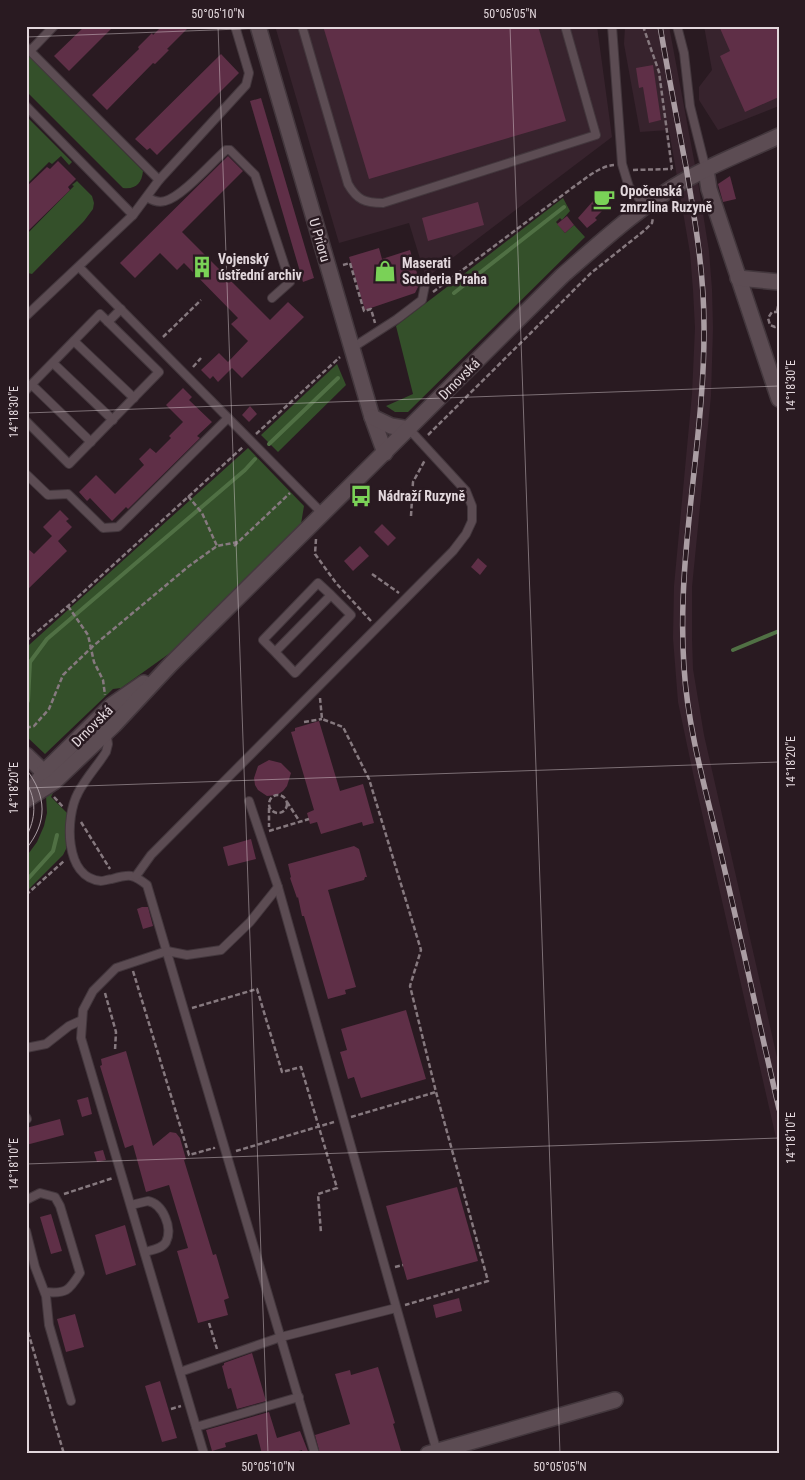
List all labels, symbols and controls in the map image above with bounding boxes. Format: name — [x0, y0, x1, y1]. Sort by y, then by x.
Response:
text: 50°05'10"N — [191, 7, 245, 21]
text: 50°05'05"N — [483, 7, 537, 21]
place label: Opočenská zmrzlina Ruzyně — [620, 183, 713, 215]
cafe icon: Opočenská zmrzlina Ruzyně — [591, 186, 617, 212]
street label: U Prioru — [306, 216, 334, 264]
place label: Vojenský ústřední archiv — [218, 251, 302, 283]
building icon: Vojenský ústřední archiv — [189, 254, 215, 280]
place label: Maserati Scuderia Praha — [402, 255, 487, 287]
shop icon: Maserati Scuderia Praha — [372, 258, 398, 284]
street label: Drnovská — [435, 355, 483, 403]
text: 14°18'30"E — [784, 360, 798, 412]
text: 14°18'30"E — [7, 386, 21, 438]
bus stop icon: Nádraží Ruzyně — [348, 483, 374, 509]
place label: Nádraží Ruzyně — [378, 488, 465, 504]
street label: Drnovská — [68, 702, 116, 750]
text: 14°18'20"E — [784, 736, 798, 788]
text: 14°18'20"E — [7, 762, 21, 814]
text: 14°18'10"E — [784, 1112, 798, 1164]
text: 14°18'10"E — [7, 1138, 21, 1190]
text: 50°05'10"N — [241, 1460, 295, 1474]
text: 50°05'05"N — [533, 1460, 587, 1474]

